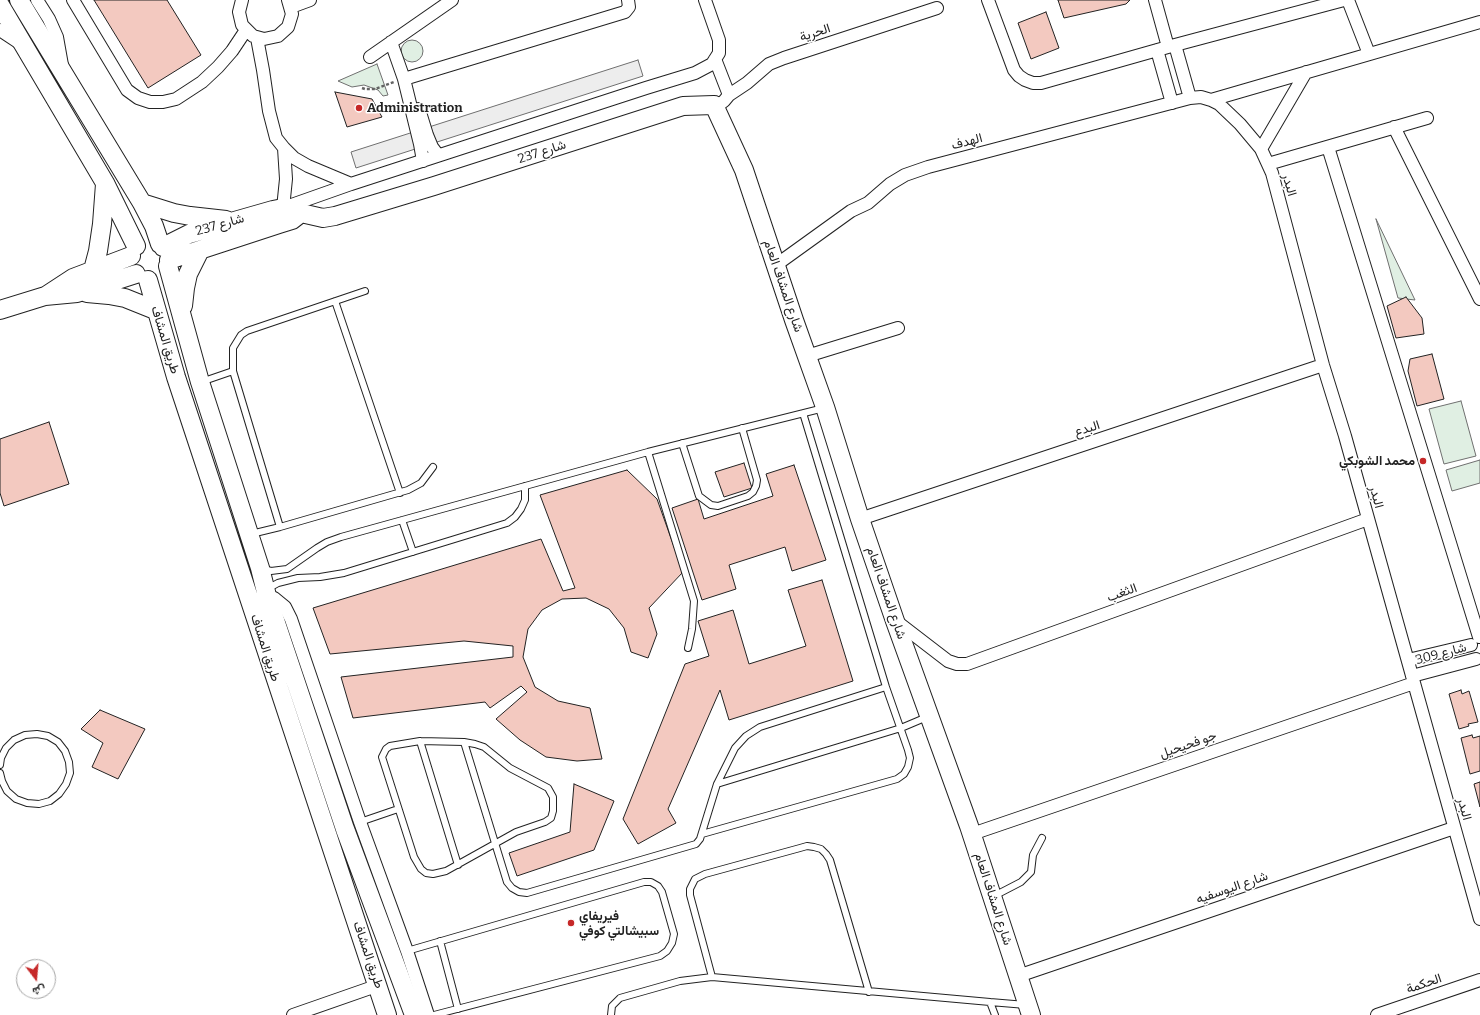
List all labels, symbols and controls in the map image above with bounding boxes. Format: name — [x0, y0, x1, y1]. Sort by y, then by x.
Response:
street label: الحرية — [798, 21, 832, 45]
place label: Administration — [367, 100, 463, 116]
marker: Administration — [354, 103, 364, 113]
street label: الهدف — [950, 130, 984, 154]
street label: شارع 237 — [516, 137, 568, 167]
street label: البدر — [1278, 172, 1300, 198]
street label: شارع 237 — [194, 211, 246, 239]
street label: شارع المشاف العام — [760, 238, 806, 334]
street label: طريق المشاف — [147, 304, 183, 376]
street label: البدع — [1072, 418, 1102, 440]
place label: محمد الشوبكي — [1339, 453, 1415, 469]
marker: محمد الشوبكي — [1418, 456, 1428, 466]
street label: البدر — [1366, 484, 1386, 510]
street label: شارع المشاف العام — [863, 545, 909, 641]
street label: الثغب — [1105, 580, 1139, 606]
street label: طريق المشاف — [247, 612, 283, 684]
street label: شارع 309 — [1414, 640, 1468, 668]
street label: جو فحيحيل — [1157, 728, 1219, 762]
street label: البدر — [1454, 796, 1474, 822]
street label: شارع المشاف العام — [971, 851, 1015, 947]
street label: شارع اليوسفيه — [1194, 868, 1270, 908]
place label: فيريفاي سبيشالتي كوفي — [579, 908, 659, 939]
marker: فيريفاي سبيشالتي كوفي — [566, 918, 576, 928]
street label: طريق المشاف — [349, 919, 387, 991]
north arrow — [16, 959, 56, 999]
street label: الحكمة — [1404, 971, 1444, 997]
text: ش — [31, 982, 47, 998]

